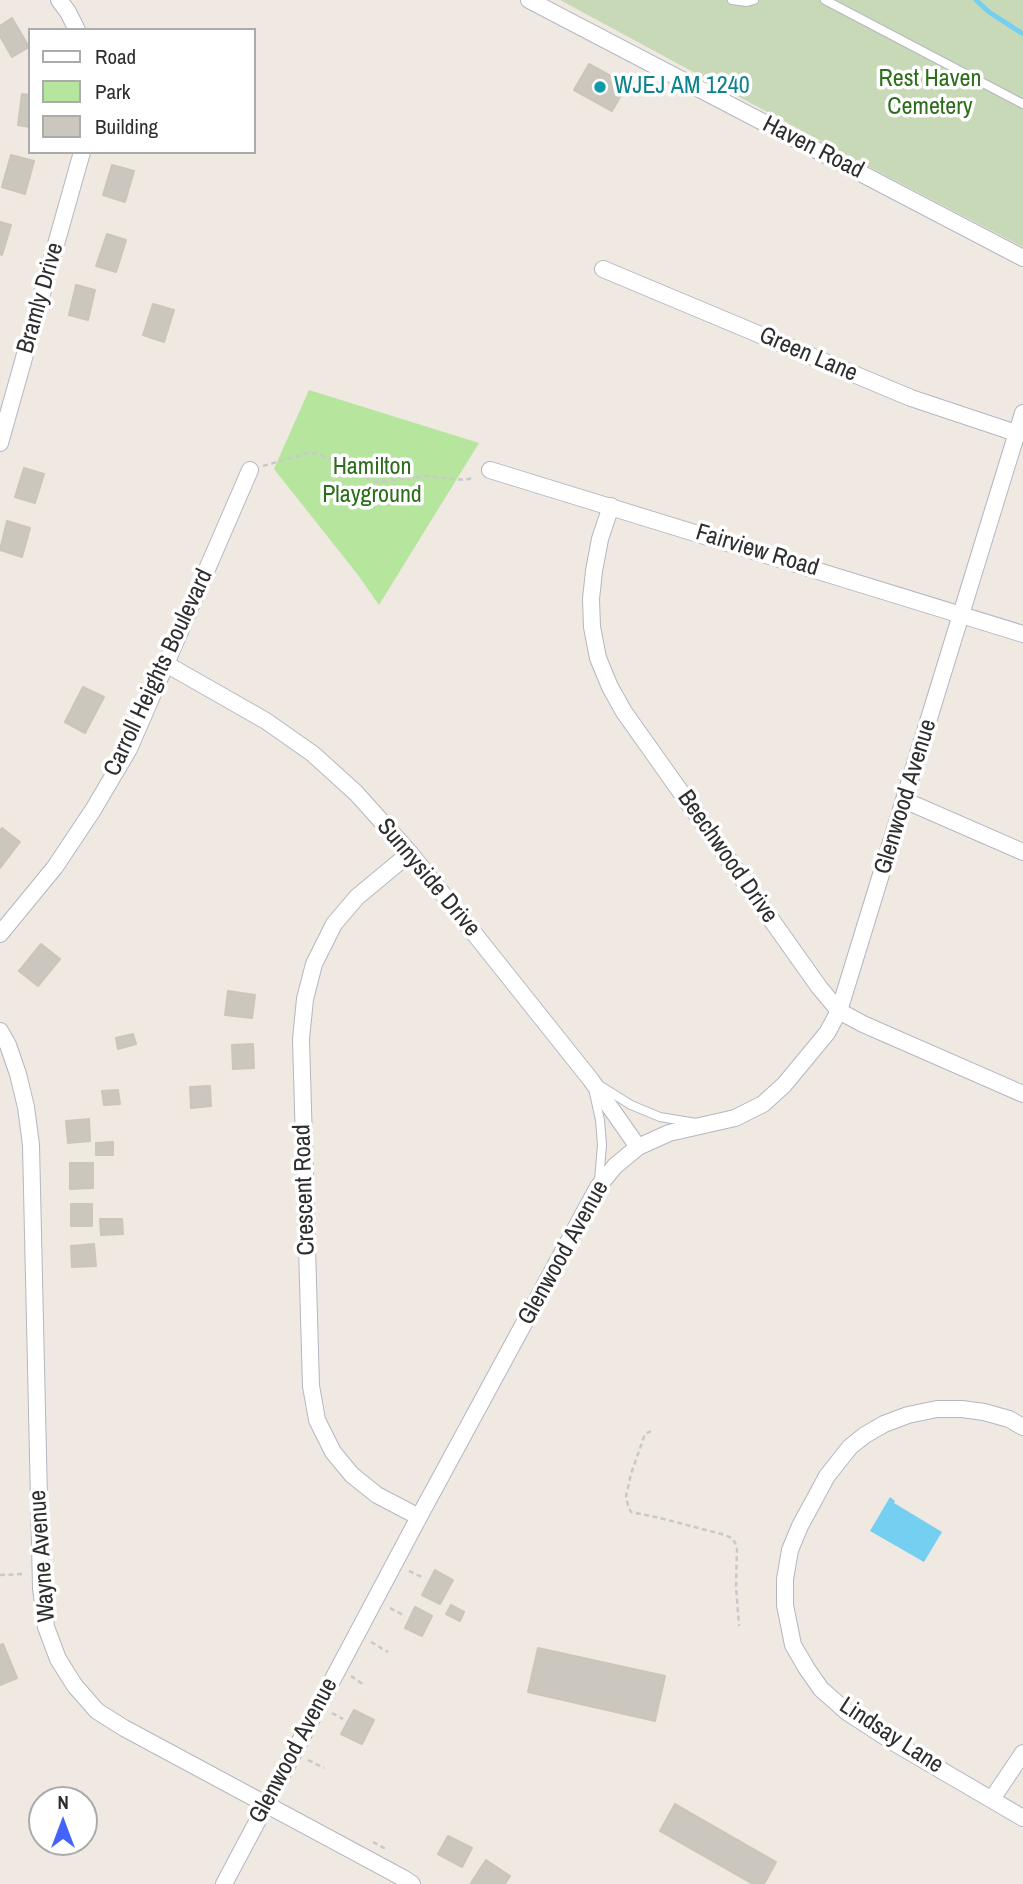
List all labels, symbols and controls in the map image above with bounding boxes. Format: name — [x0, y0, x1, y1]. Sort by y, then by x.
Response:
legend — [28, 28, 256, 154]
text: Road — [95, 42, 136, 71]
park label: Rest Haven Cemetery — [879, 66, 981, 122]
place label: WJEJ AM 1240 — [614, 73, 750, 101]
text: Park — [95, 77, 130, 106]
marker: WJEJ AM 1240 — [592, 79, 608, 95]
street label: Haven Road — [758, 110, 868, 186]
text: Building — [95, 112, 158, 141]
street label: Bramly Drive — [11, 239, 71, 357]
street label: Green Lane — [755, 321, 861, 389]
park label: Hamilton Playground — [322, 454, 422, 510]
street label: Fairview Road — [692, 519, 822, 583]
street label: Carroll Heights Boulevard — [98, 565, 220, 781]
street label: Glenwood Avenue — [869, 716, 943, 878]
street label: Beechwood Drive — [671, 785, 783, 929]
street label: Sunnyside Drive — [370, 813, 486, 943]
street label: Crescent Road — [288, 1124, 322, 1256]
street label: Glenwood Avenue — [513, 1176, 615, 1330]
street label: Wayne Avenue — [24, 1489, 62, 1623]
street label: Glenwood Avenue — [244, 1673, 344, 1829]
street label: Lindsay Lane — [834, 1692, 948, 1780]
north arrow — [28, 1786, 98, 1856]
text: N — [57, 1789, 69, 1815]

